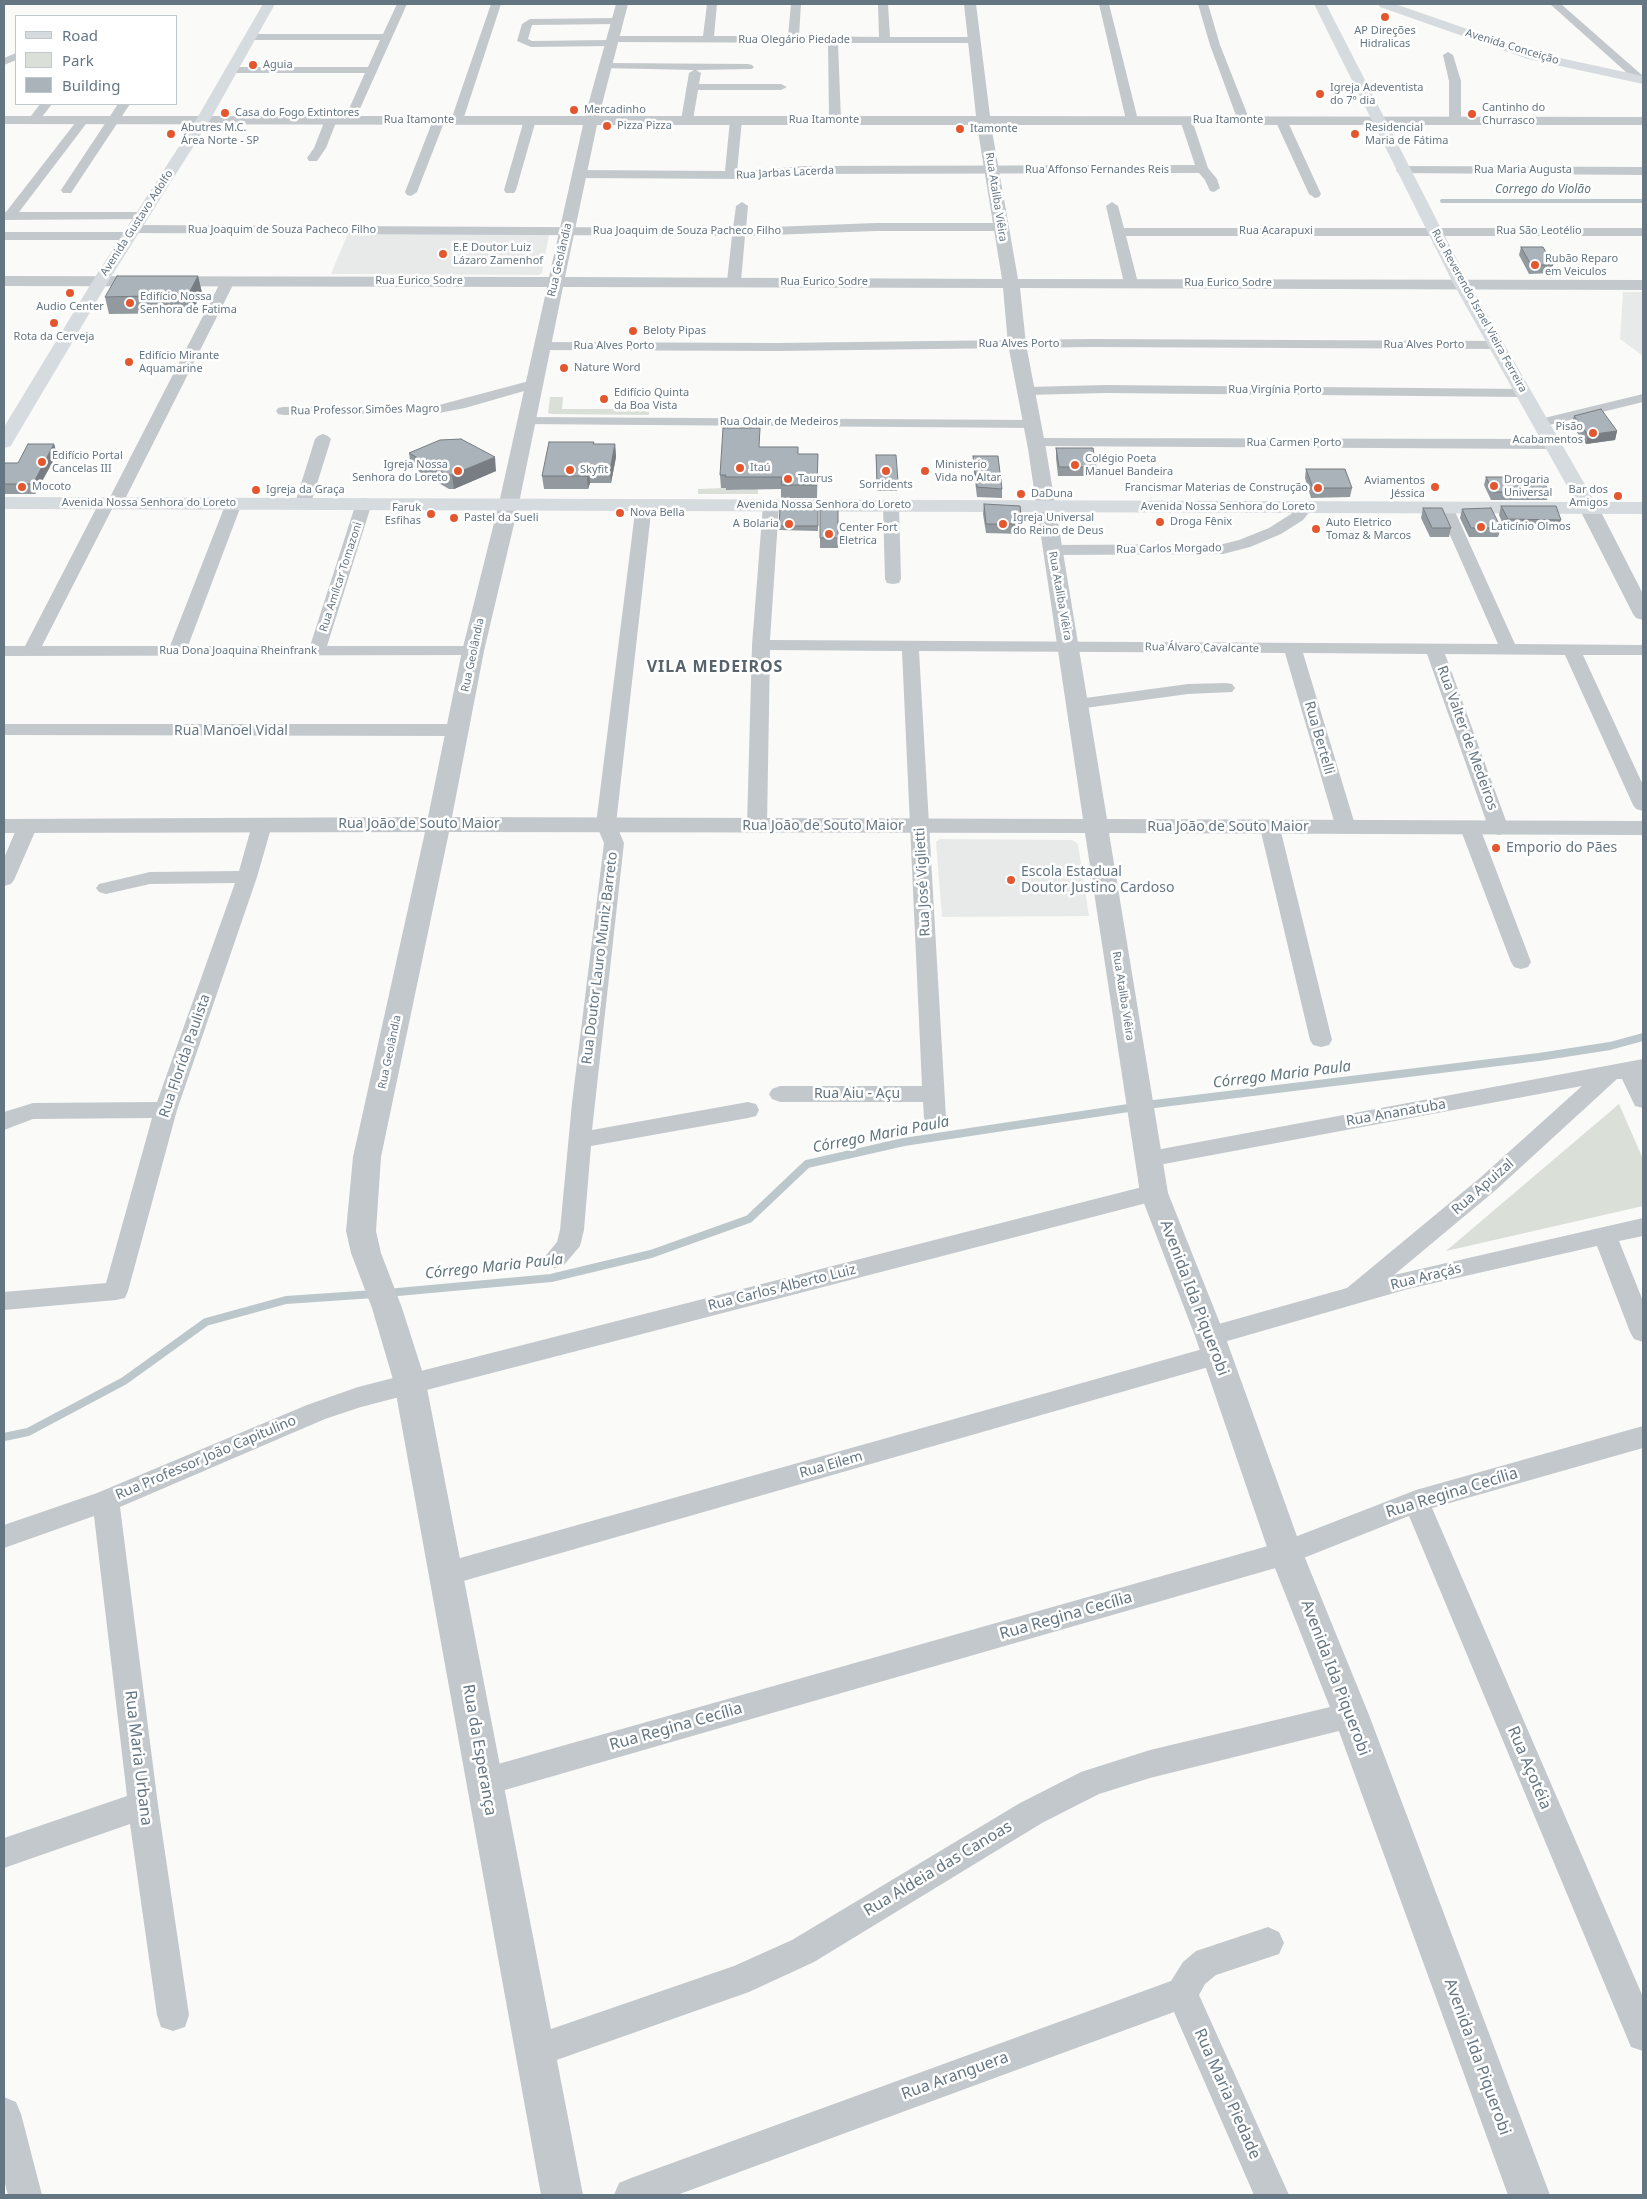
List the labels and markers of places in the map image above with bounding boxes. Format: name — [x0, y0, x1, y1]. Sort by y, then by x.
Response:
marker: AP Direções Hidralicas — [1379, 11, 1391, 23]
place label: AP Direções Hidralicas — [1354, 24, 1416, 50]
place label: Aguia — [263, 58, 293, 72]
marker: Aguia — [247, 59, 259, 71]
place label: Igreja Adeventista do 7º dia — [1330, 81, 1423, 107]
marker: Igreja Adeventista do 7º dia — [1314, 88, 1326, 100]
place label: Cantinho do Churrasco — [1482, 101, 1545, 127]
place label: Mercadinho — [584, 103, 646, 117]
marker: Mercadinho — [568, 104, 580, 116]
place label: Casa do Fogo Extintores — [235, 106, 359, 120]
marker: Casa do Fogo Extintores — [219, 107, 231, 119]
marker: Cantinho do Churrasco — [1466, 108, 1478, 120]
place label: Pizza Pizza — [617, 119, 672, 133]
marker: Pizza Pizza — [601, 120, 613, 132]
place label: Abutres M.C. Área Norte - SP — [181, 121, 259, 147]
place label: Residencial Maria de Fátima — [1365, 121, 1449, 147]
place label: Itamonte — [970, 122, 1018, 136]
marker: Itamonte — [954, 123, 966, 135]
marker: Abutres M.C. Área Norte - SP — [165, 128, 177, 140]
marker: Residencial Maria de Fátima — [1349, 128, 1361, 140]
place label: E.E Doutor Luiz Lázaro Zamenhof — [453, 241, 543, 267]
marker: E.E Doutor Luiz Lázaro Zamenhof — [437, 248, 449, 260]
place label: Rubão Reparo em Veiculos — [1545, 252, 1618, 278]
marker: Rubão Reparo em Veiculos — [1529, 259, 1541, 271]
marker: Audio Center — [64, 287, 76, 299]
place label: Edifício Nossa Senhora de Fatima — [140, 290, 237, 316]
marker: Edifício Nossa Senhora de Fatima — [124, 297, 136, 309]
place label: Audio Center — [36, 300, 104, 314]
marker: Rota da Cerveja — [48, 317, 60, 329]
place label: Beloty Pipas — [643, 324, 706, 338]
marker: Beloty Pipas — [627, 325, 639, 337]
place label: Rota da Cerveja — [14, 330, 94, 344]
place label: Edifício Mirante Aquamarine — [139, 349, 219, 375]
marker: Edifício Mirante Aquamarine — [123, 356, 135, 368]
place label: Nature Word — [574, 361, 640, 375]
marker: Nature Word — [558, 362, 570, 374]
place label: Edifício Quinta da Boa Vista — [614, 386, 689, 412]
marker: Edifício Quinta da Boa Vista — [598, 393, 610, 405]
place label: Pisão Acabamentos — [1512, 420, 1583, 446]
marker: Pisão Acabamentos — [1587, 427, 1599, 439]
place label: Edifício Portal Cancelas III — [52, 449, 123, 475]
place label: Colégio Poeta Manuel Bandeira — [1085, 452, 1173, 478]
marker: Edifício Portal Cancelas III — [36, 456, 48, 468]
place label: Igreja Nossa Senhora do Loreto — [352, 458, 448, 484]
place label: Ministerio Vida no Altar — [935, 458, 1001, 484]
marker: Colégio Poeta Manuel Bandeira — [1069, 459, 1081, 471]
place label: Itaú — [750, 461, 771, 475]
marker: Itaú — [734, 462, 746, 474]
place label: Skyfit — [580, 463, 608, 477]
marker: Skyfit — [564, 464, 576, 476]
marker: Igreja Nossa Senhora do Loreto — [452, 465, 464, 477]
marker: Sorridents — [880, 465, 892, 477]
marker: Ministerio Vida no Altar — [919, 465, 931, 477]
place label: Taurus — [798, 472, 833, 486]
marker: Taurus — [782, 473, 794, 485]
place label: Drogaria Universal — [1504, 473, 1552, 499]
place label: Aviamentos Jéssica — [1364, 474, 1425, 500]
place label: Sorridents — [859, 478, 913, 492]
place label: Mocoto — [32, 480, 71, 494]
marker: Drogaria Universal — [1488, 480, 1500, 492]
marker: Mocoto — [16, 481, 28, 493]
place label: Francismar Materias de Construção — [1125, 481, 1308, 495]
marker: Aviamentos Jéssica — [1429, 481, 1441, 493]
marker: Francismar Materias de Construção — [1312, 482, 1324, 494]
place label: Igreja da Graça — [266, 483, 345, 497]
place label: Bar dos Amigos — [1569, 483, 1608, 509]
marker: Igreja da Graça — [250, 484, 262, 496]
place label: DaDuna — [1031, 487, 1073, 501]
marker: DaDuna — [1015, 488, 1027, 500]
marker: Bar dos Amigos — [1612, 490, 1624, 502]
place label: Faruk Esfihas — [385, 501, 421, 527]
place label: Nova Bella — [630, 506, 685, 520]
marker: Nova Bella — [614, 507, 626, 519]
marker: Faruk Esfihas — [425, 508, 437, 520]
place label: Pastel da Sueli — [464, 511, 538, 525]
place label: Igreja Universal do Reino de Deus — [1013, 511, 1104, 537]
marker: Pastel da Sueli — [448, 512, 460, 524]
place label: Droga Fênix — [1170, 515, 1232, 529]
marker: Droga Fênix — [1154, 516, 1166, 528]
place label: Auto Eletrico Tomaz & Marcos — [1326, 516, 1411, 542]
place label: A Bolaria — [733, 517, 779, 531]
marker: A Bolaria — [783, 518, 795, 530]
marker: Igreja Universal do Reino de Deus — [997, 518, 1009, 530]
place label: Laticínio Olmos — [1491, 520, 1571, 534]
place label: Center Fort Eletrica — [839, 521, 897, 547]
marker: Laticínio Olmos — [1475, 521, 1487, 533]
marker: Auto Eletrico Tomaz & Marcos — [1310, 523, 1322, 535]
marker: Center Fort Eletrica — [823, 528, 835, 540]
place label: Emporio do Pães — [1506, 840, 1617, 856]
marker: Emporio do Pães — [1490, 842, 1502, 854]
place label: Escola Estadual Doutor Justino Cardoso — [1021, 864, 1174, 896]
marker: Escola Estadual Doutor Justino Cardoso — [1005, 874, 1017, 886]

